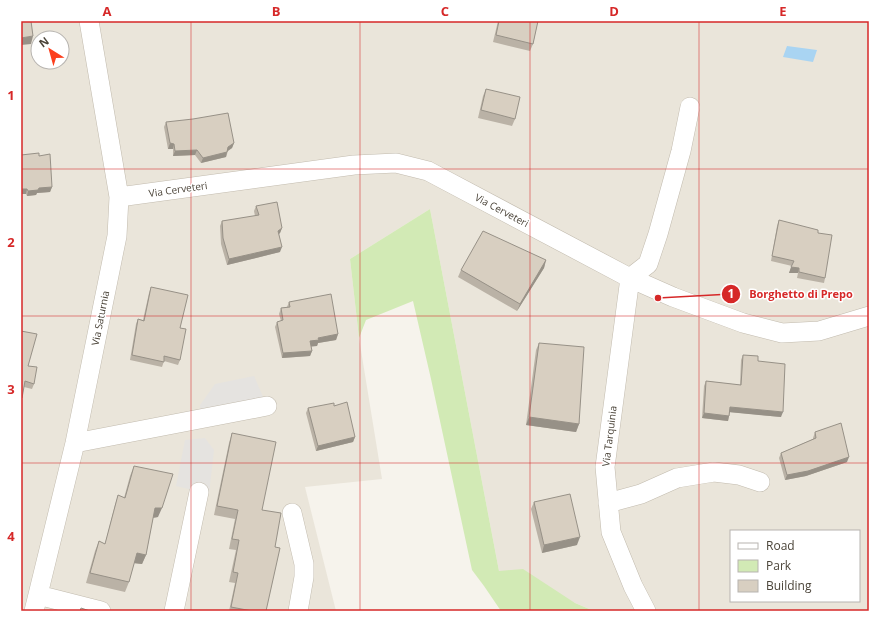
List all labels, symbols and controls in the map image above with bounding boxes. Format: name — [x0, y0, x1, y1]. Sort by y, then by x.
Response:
text: A — [103, 2, 112, 20]
text: B — [272, 2, 281, 20]
text: C — [441, 2, 449, 20]
text: D — [609, 2, 619, 20]
text: E — [779, 2, 787, 20]
north arrow — [30, 30, 70, 70]
text: N — [36, 33, 52, 50]
text: 1 — [7, 86, 15, 104]
street label: Via Cerveteri — [148, 178, 208, 200]
street label: Via Cerveteri — [473, 190, 531, 230]
text: 2 — [7, 233, 15, 251]
callout: Borghetto di Prepo — [721, 283, 861, 306]
text: 1 — [728, 285, 734, 302]
text: Borghetto di Prepo — [749, 286, 853, 301]
street label: Via Saturnia — [88, 289, 112, 347]
text: 3 — [7, 380, 15, 398]
street label: Via Tarquinia — [598, 405, 620, 467]
text: 4 — [7, 527, 15, 545]
legend — [730, 530, 860, 602]
text: Road — [766, 537, 795, 554]
text: Park — [766, 557, 792, 574]
text: Building — [766, 577, 812, 594]

